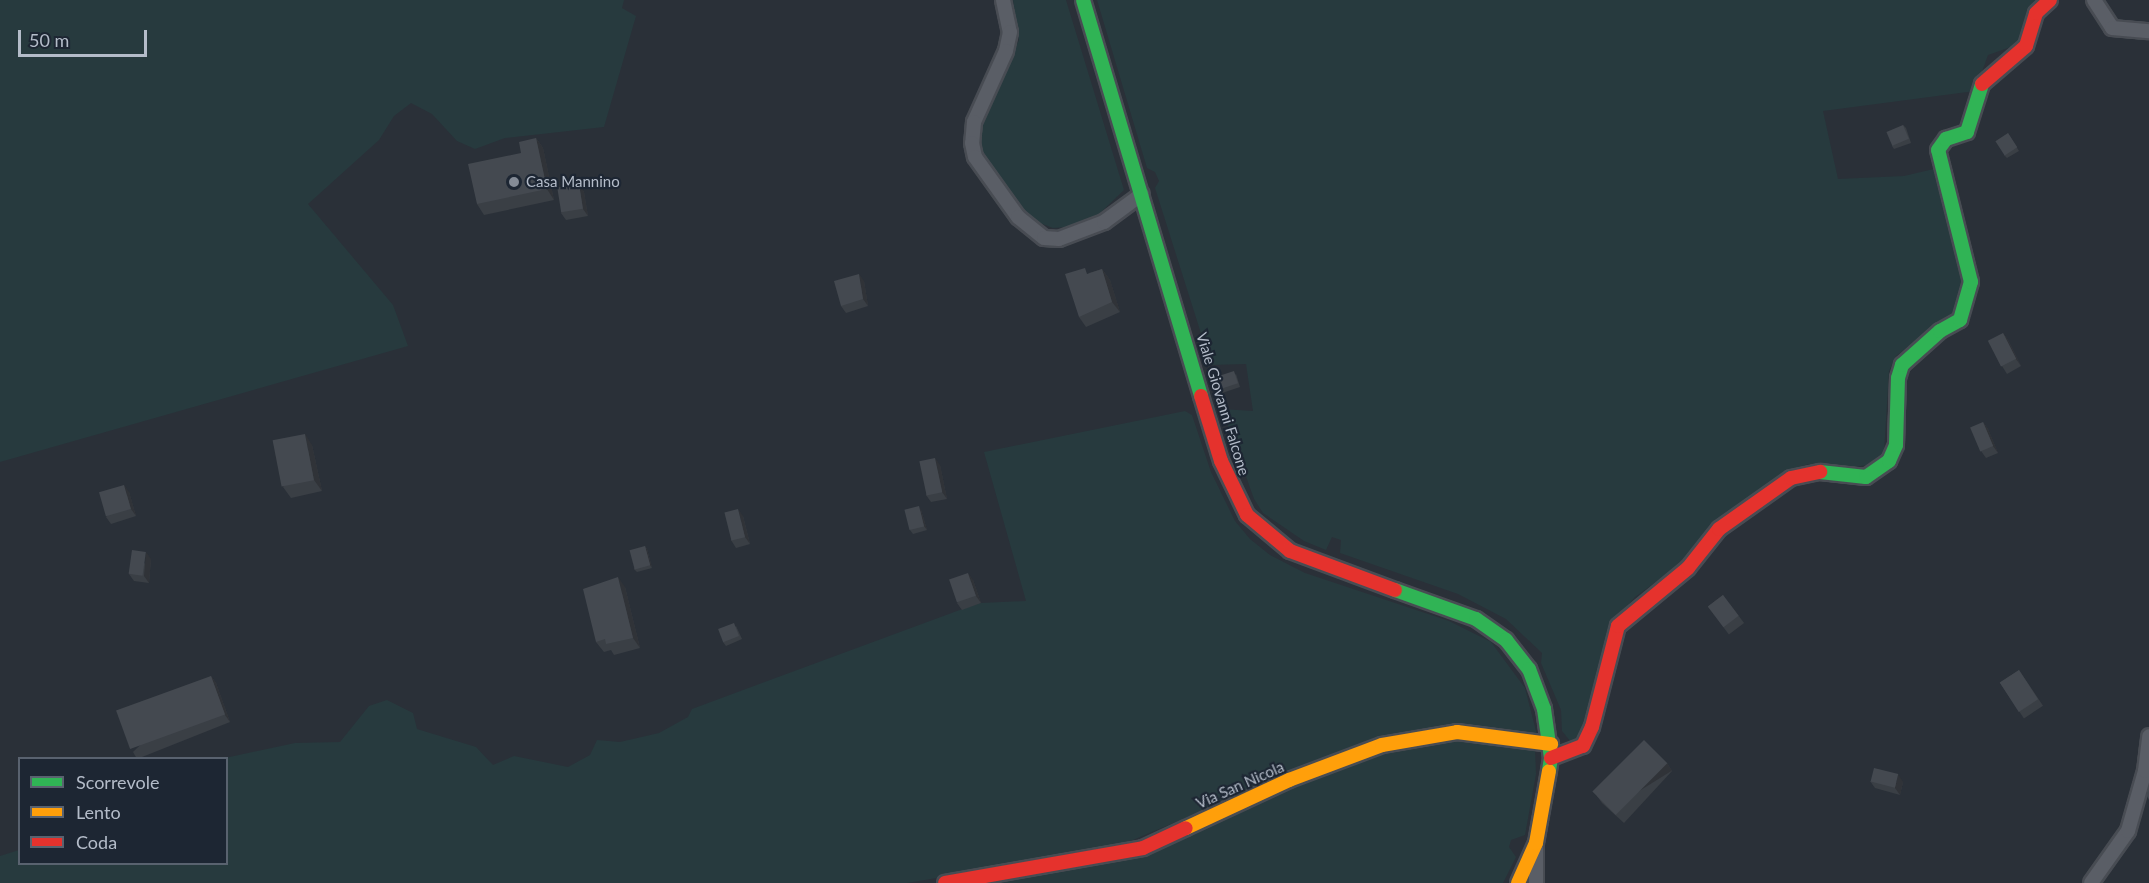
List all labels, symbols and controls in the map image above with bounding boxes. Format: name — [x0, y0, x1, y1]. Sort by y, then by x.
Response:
scale bar — [21, 18, 150, 56]
text: 50 m — [29, 29, 69, 51]
place label: Casa Mannino — [526, 173, 620, 191]
marker: Casa Mannino — [507, 175, 521, 189]
street label: Viale Giovanni Falcone — [1193, 330, 1253, 478]
legend — [18, 757, 228, 865]
street label: Via San Nicola — [1193, 758, 1287, 812]
text: Scorrevole — [76, 771, 159, 793]
text: Lento — [76, 801, 121, 823]
text: Coda — [76, 831, 117, 853]

